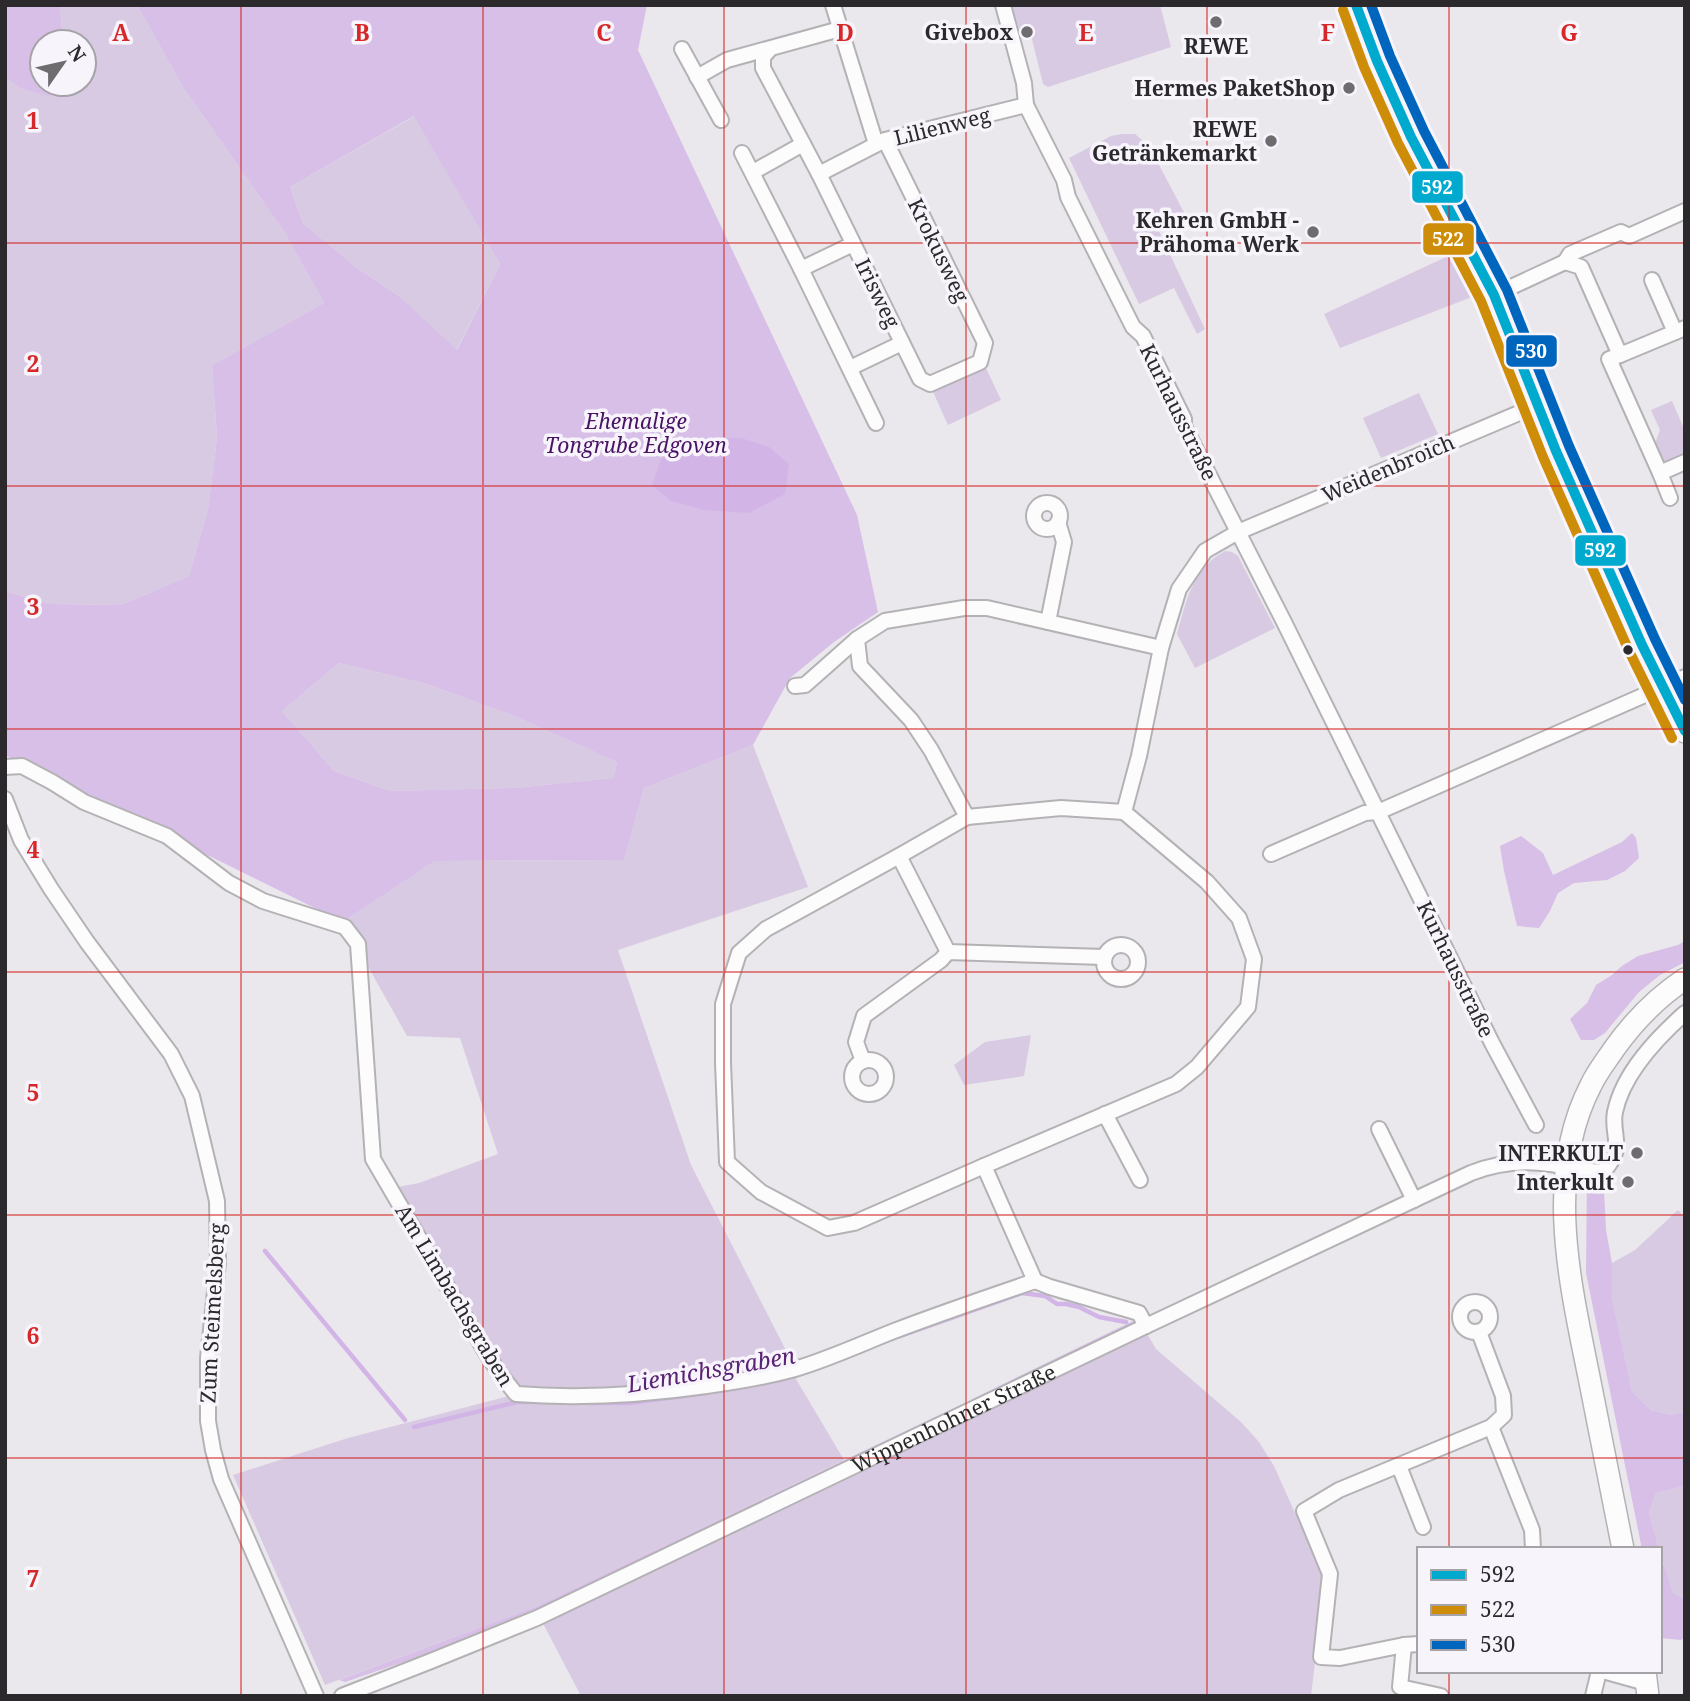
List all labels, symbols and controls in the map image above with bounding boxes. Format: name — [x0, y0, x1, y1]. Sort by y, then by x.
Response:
marker: REWE — [1208, 14, 1224, 30]
text: A — [112, 16, 130, 48]
text: B — [354, 16, 370, 48]
text: C — [596, 16, 612, 48]
text: D — [836, 16, 854, 48]
text: E — [1078, 16, 1094, 48]
text: F — [1321, 16, 1335, 48]
text: G — [1560, 16, 1578, 48]
place label: Givebox — [925, 18, 1013, 46]
marker: Givebox — [1019, 24, 1035, 40]
north arrow — [28, 28, 98, 98]
place label: REWE — [1184, 32, 1248, 60]
text: N — [62, 40, 92, 67]
place label: Hermes PaketShop — [1134, 74, 1335, 102]
marker: Hermes PaketShop — [1341, 80, 1357, 96]
street label: Lilienweg — [891, 100, 994, 151]
text: 1 — [27, 104, 40, 136]
place label: REWE Getränkemarkt — [1092, 115, 1257, 167]
marker: REWE Getränkemarkt — [1263, 133, 1279, 149]
line badge: 592 — [1411, 170, 1464, 204]
text: 592 — [1421, 174, 1453, 200]
street label: Krokusweg — [902, 193, 977, 307]
place label: Kehren GmbH - Prähoma Werk — [1136, 206, 1300, 258]
line badge: 522 — [1422, 222, 1475, 256]
marker: Kehren GmbH - Prähoma Werk — [1305, 224, 1321, 240]
text: 522 — [1432, 226, 1464, 252]
street label: Irisweg — [849, 253, 907, 333]
line badge: 530 — [1505, 334, 1558, 368]
text: 530 — [1515, 338, 1547, 364]
street label: Kurhausstraße — [1134, 339, 1224, 485]
text: 2 — [27, 347, 40, 379]
park label: Ehemalige Tongrube Edgoven — [545, 407, 727, 459]
street label: Weidenbroich — [1317, 427, 1459, 509]
line badge: 592 — [1574, 534, 1627, 567]
text: 592 — [1584, 537, 1616, 563]
text: 3 — [27, 590, 40, 622]
unlabelled marker — [1621, 643, 1635, 657]
text: 4 — [27, 833, 40, 865]
street label: Kurhausstraße — [1411, 896, 1501, 1042]
text: 5 — [27, 1076, 40, 1108]
place label: INTERKULT — [1499, 1139, 1623, 1167]
marker: INTERKULT — [1629, 1145, 1645, 1161]
place label: Interkult — [1517, 1168, 1614, 1196]
marker: Interkult — [1620, 1174, 1636, 1190]
street label: Am Limbachsgraben — [389, 1199, 521, 1391]
street label: Zum Steimelsberg — [193, 1222, 231, 1404]
text: 6 — [27, 1319, 40, 1351]
water label: Liemichsgraben — [623, 1338, 798, 1400]
street label: Wippenhohner Straße — [847, 1357, 1060, 1479]
legend — [1417, 1547, 1662, 1673]
text: 592 — [1480, 1560, 1515, 1588]
text: 7 — [27, 1562, 40, 1594]
text: 522 — [1480, 1595, 1515, 1623]
text: 530 — [1480, 1630, 1515, 1658]

